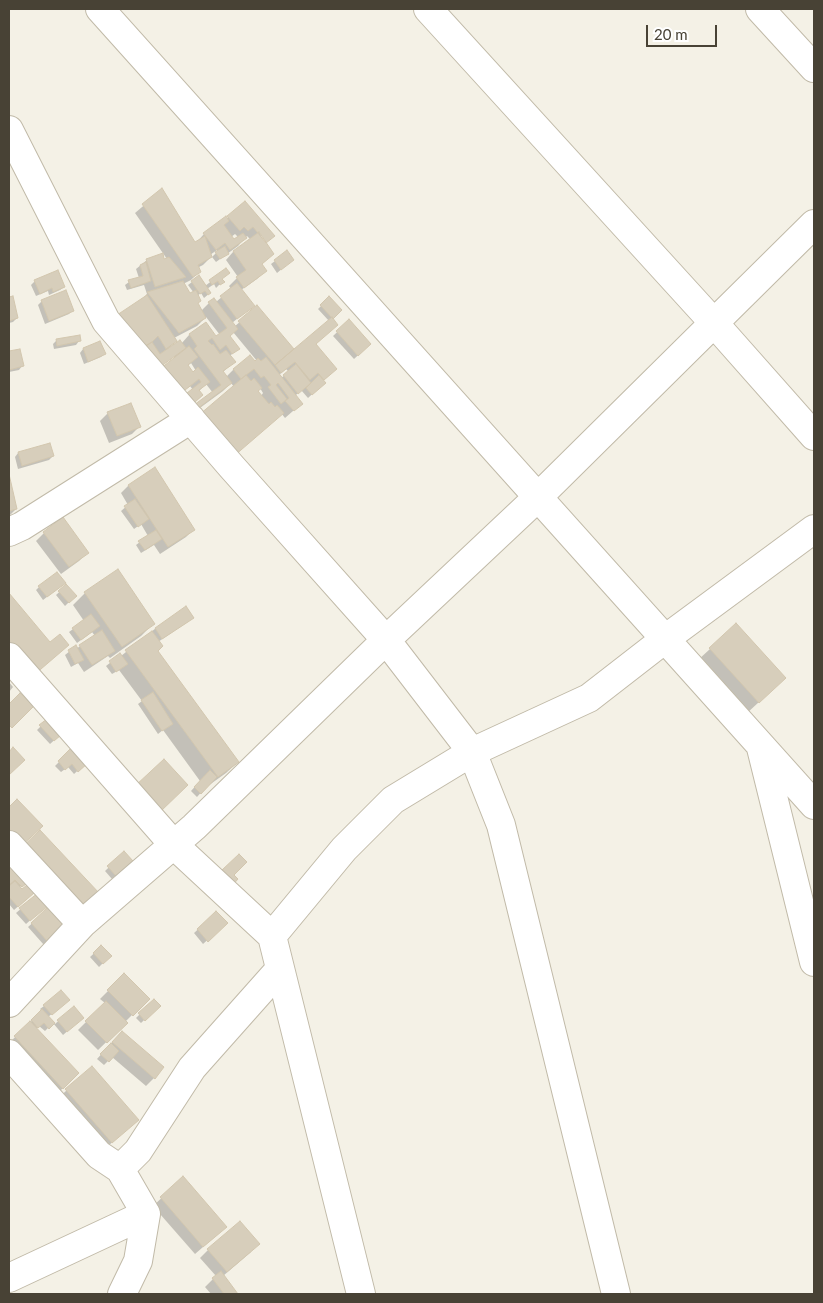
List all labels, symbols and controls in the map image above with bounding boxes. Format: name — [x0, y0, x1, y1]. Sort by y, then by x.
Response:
scale bar — [648, 15, 719, 47]
text: 20 m — [654, 25, 688, 43]

